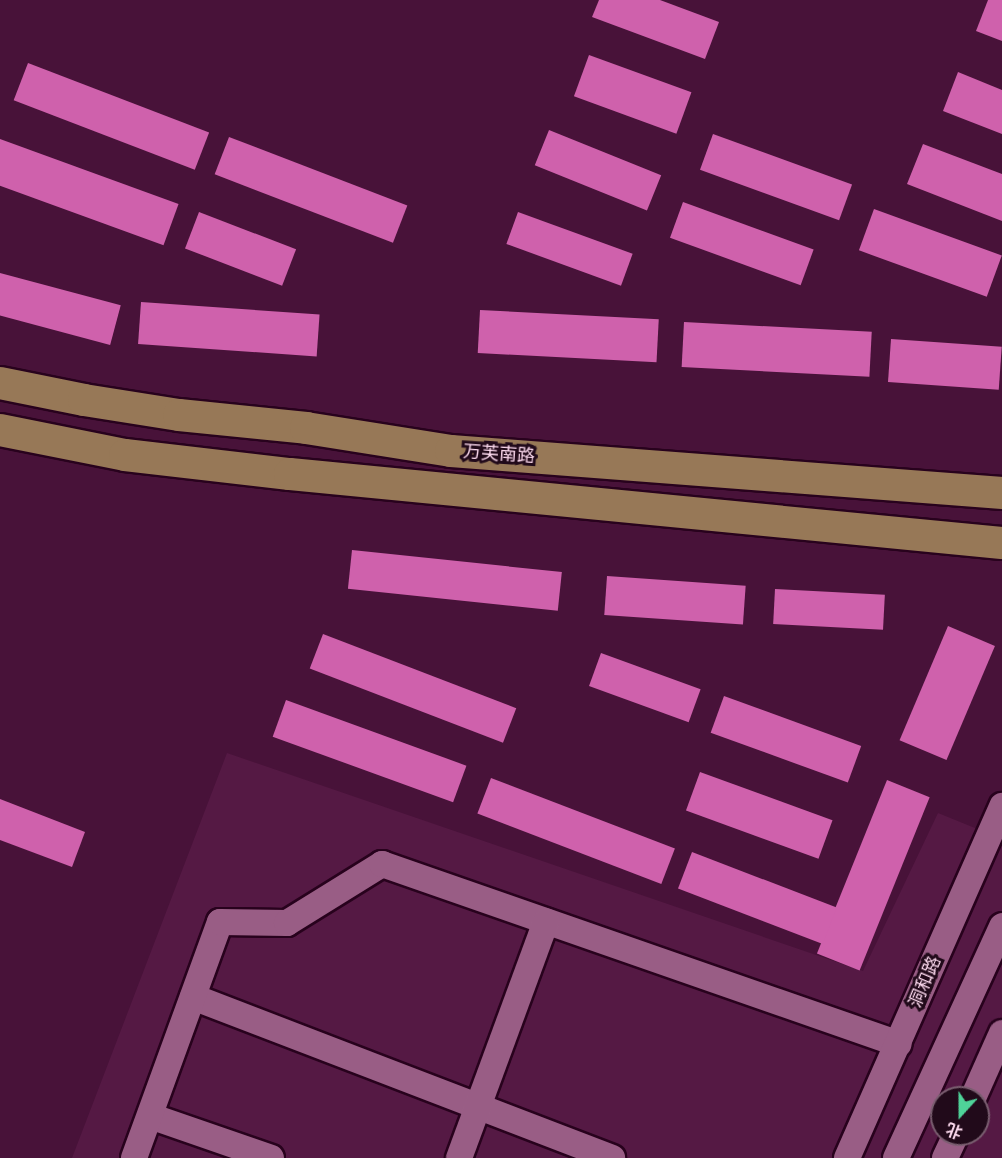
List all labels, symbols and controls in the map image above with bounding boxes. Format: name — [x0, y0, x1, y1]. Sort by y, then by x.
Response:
street label: 万芙南路 — [462, 441, 536, 467]
street label: 洞和路 — [905, 953, 945, 1011]
north arrow — [930, 1086, 990, 1146]
text: 北 — [943, 1119, 965, 1143]

